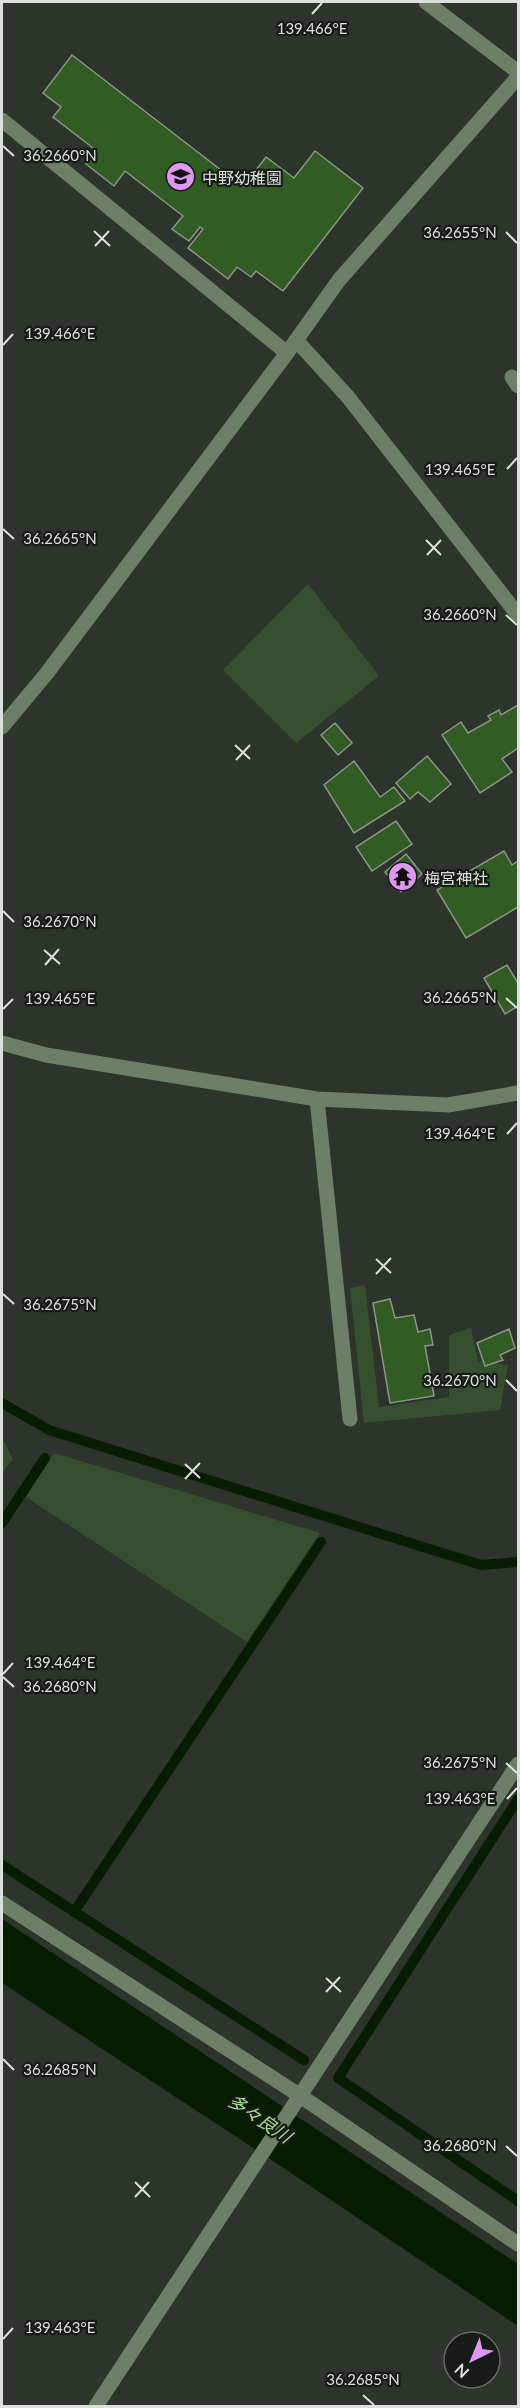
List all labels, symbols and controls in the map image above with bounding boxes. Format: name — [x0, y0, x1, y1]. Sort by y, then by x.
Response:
text: 139.466°E — [277, 19, 347, 37]
text: 36.2660°N — [23, 146, 97, 164]
school or university icon: 中野幼稚園 — [165, 161, 197, 193]
place label: 中野幼稚園 — [202, 168, 282, 187]
text: 36.2655°N — [423, 223, 497, 241]
text: 139.466°E — [25, 324, 95, 342]
text: 139.465°E — [425, 460, 495, 478]
text: 36.2665°N — [23, 529, 97, 547]
text: 36.2660°N — [423, 605, 497, 623]
temple icon: 梅宮神社 — [387, 861, 419, 893]
place label: 梅宮神社 — [424, 868, 488, 887]
text: 36.2670°N — [23, 912, 97, 930]
text: 36.2665°N — [423, 988, 497, 1006]
text: 139.465°E — [25, 989, 95, 1007]
text: 139.464°E — [425, 1124, 495, 1142]
text: 36.2675°N — [23, 1295, 97, 1313]
text: 36.2670°N — [423, 1371, 497, 1389]
text: 139.464°E — [25, 1653, 95, 1671]
text: 36.2680°N — [23, 1677, 97, 1695]
text: 36.2675°N — [423, 1753, 497, 1771]
text: 139.463°E — [425, 1789, 495, 1807]
text: 36.2685°N — [23, 2060, 97, 2078]
water label: 多々良川 — [224, 2089, 298, 2148]
text: 36.2680°N — [423, 2136, 497, 2154]
text: 139.463°E — [25, 2318, 95, 2336]
north arrow — [442, 2330, 502, 2390]
text: N — [450, 2360, 472, 2382]
text: 36.2685°N — [326, 2370, 400, 2388]

